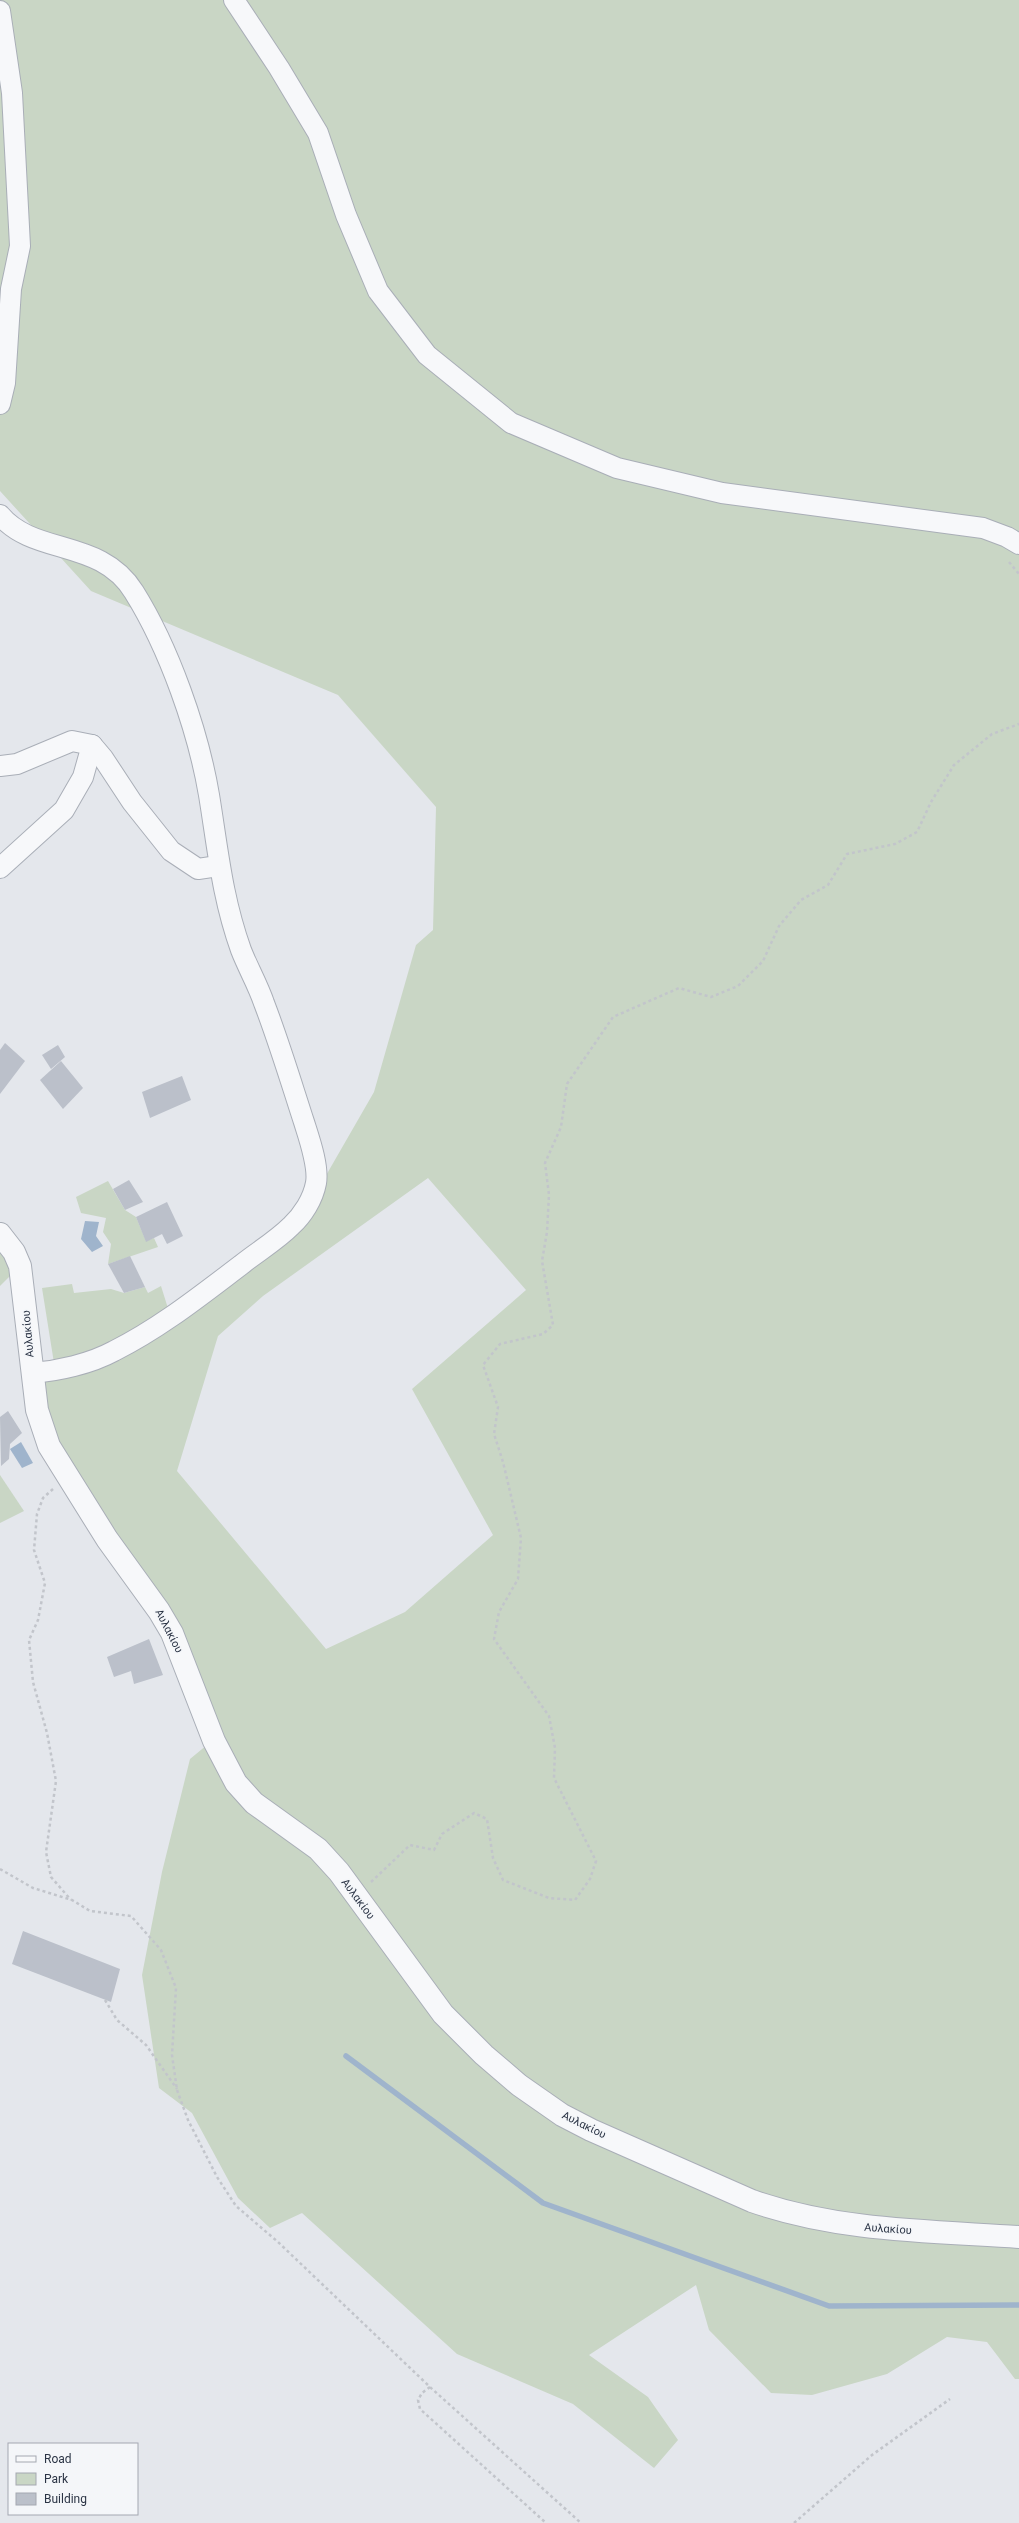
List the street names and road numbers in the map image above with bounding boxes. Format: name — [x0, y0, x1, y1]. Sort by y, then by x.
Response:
street label: Αυλακίου — [19, 1310, 37, 1358]
street label: Αυλακίου — [152, 1607, 186, 1655]
street label: Αυλακίου — [339, 1876, 377, 1922]
street label: Αυλακίου — [560, 2109, 608, 2141]
street label: Αυλακίου — [864, 2221, 912, 2237]

